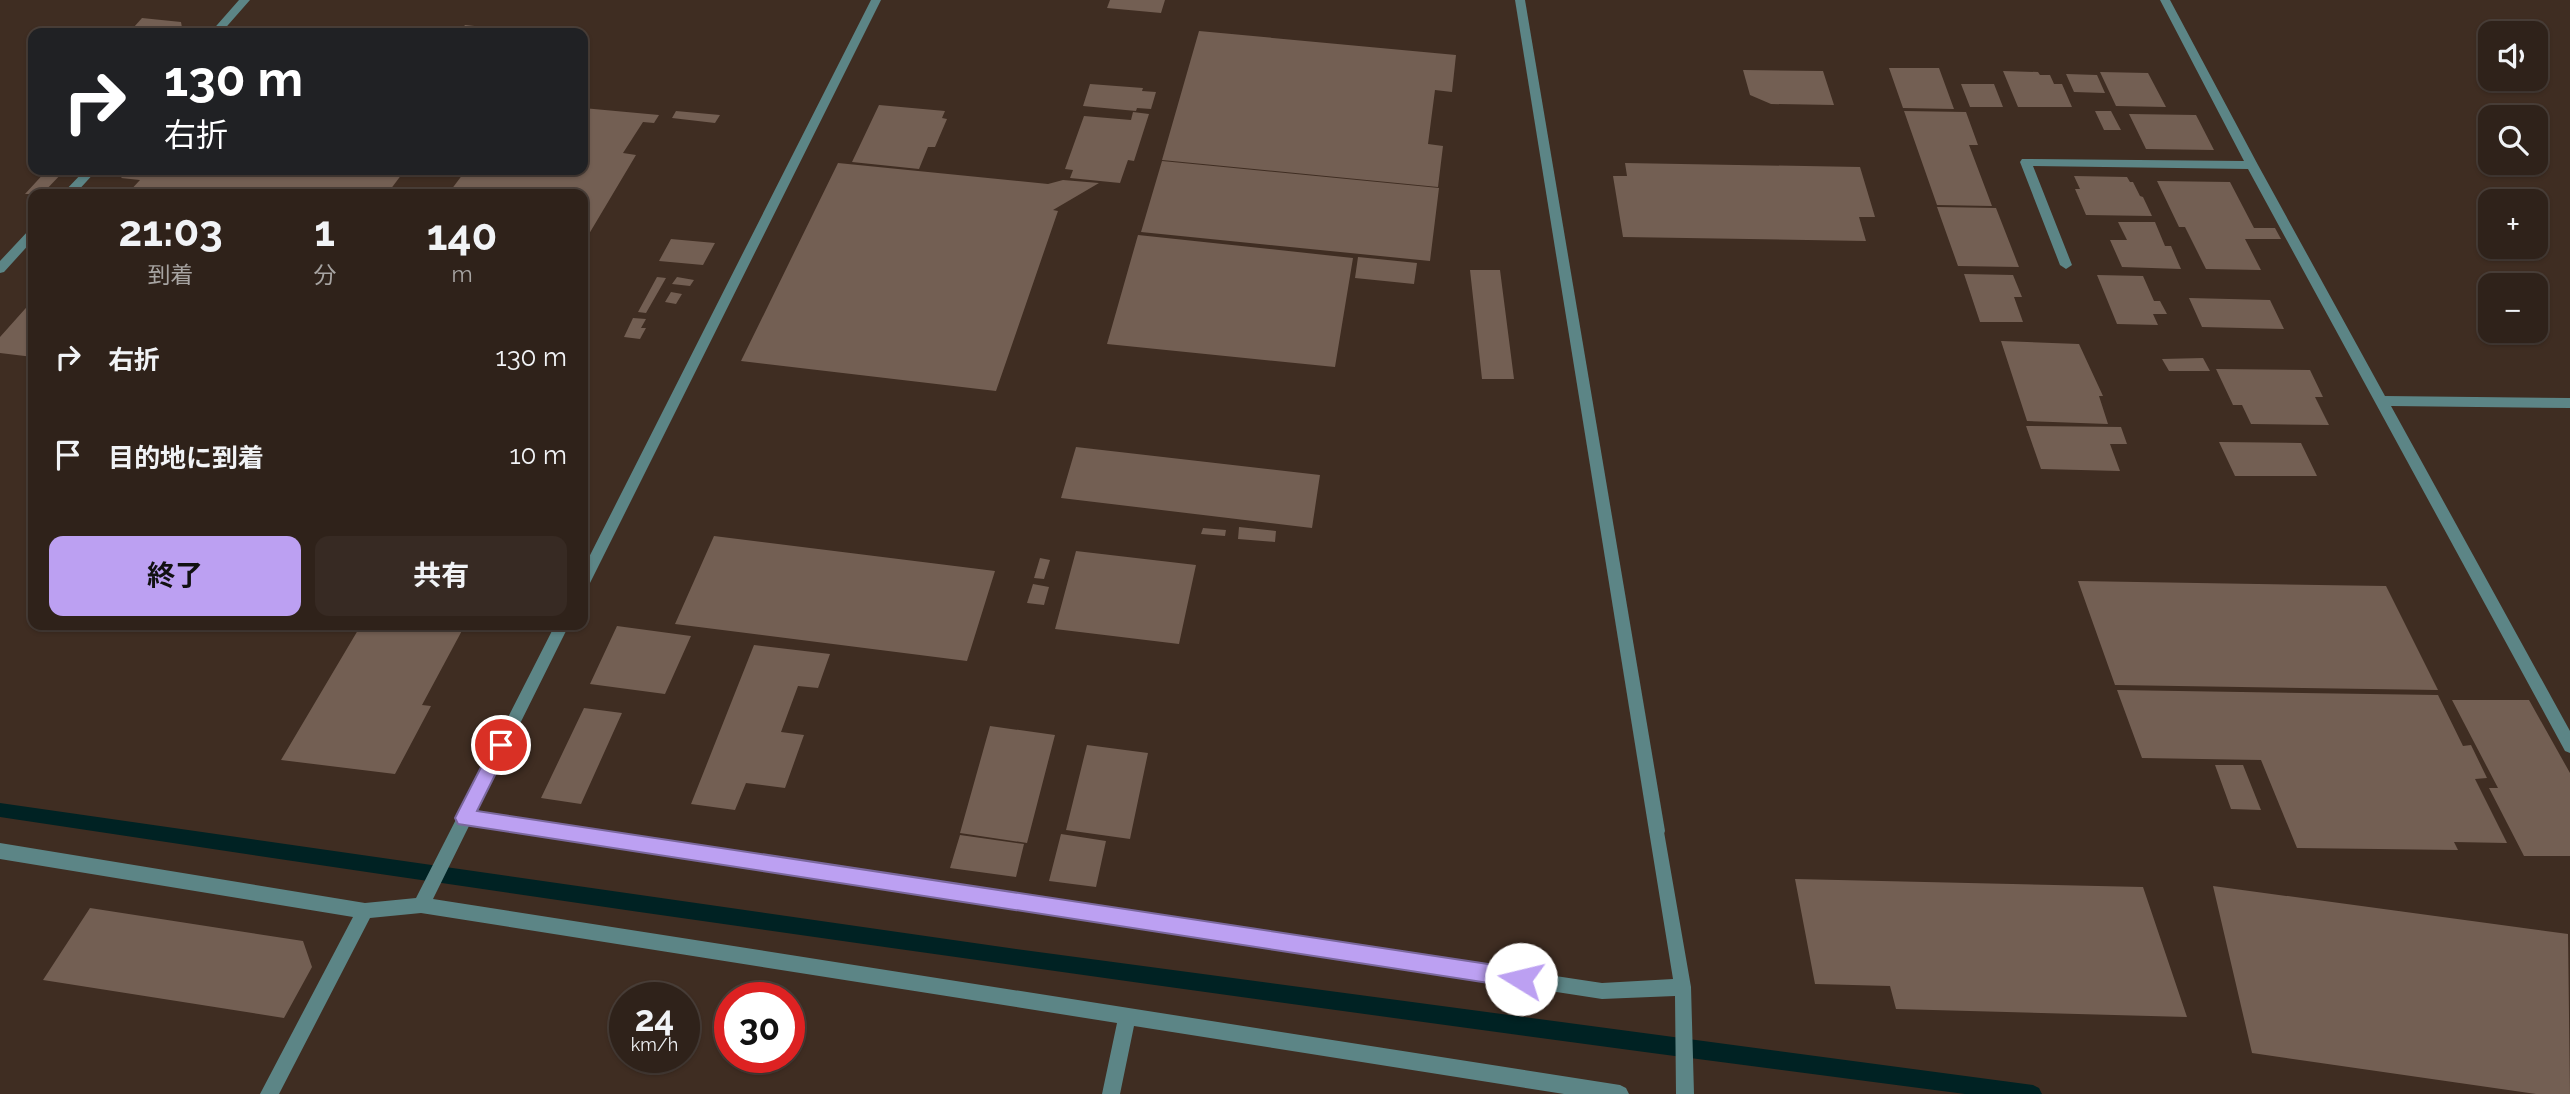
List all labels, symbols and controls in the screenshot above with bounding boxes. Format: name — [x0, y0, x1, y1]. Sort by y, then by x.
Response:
map controls — [2478, 21, 2548, 343]
button: sound — [2478, 21, 2548, 91]
text: 130 m — [164, 50, 303, 107]
icon: right — [49, 56, 140, 147]
button: search — [2478, 105, 2548, 175]
text: 右折 — [164, 116, 228, 153]
button: + — [2478, 189, 2548, 259]
text: 21:03 — [119, 207, 223, 256]
text: 1 — [314, 207, 335, 256]
text: 140 — [427, 211, 497, 260]
text: m — [452, 260, 473, 287]
text: 到着 — [148, 261, 194, 288]
text: 分 — [313, 261, 336, 288]
button: − — [2478, 273, 2548, 343]
icon: right — [49, 338, 87, 376]
text: 130 m — [496, 342, 567, 372]
text: 右折 — [108, 345, 160, 375]
icon: arrive — [49, 436, 87, 474]
text: 10 m — [509, 440, 567, 470]
text: 目的地に到着 — [108, 443, 264, 473]
button: 終了 — [49, 536, 301, 616]
button: 共有 — [315, 536, 567, 616]
pin — [471, 715, 531, 775]
icon: arrive — [482, 726, 520, 764]
position arrow — [1484, 942, 1558, 1016]
speed limit sign: 30 — [714, 982, 805, 1073]
text: 24 — [635, 998, 674, 1039]
text: km/h — [631, 1034, 678, 1055]

